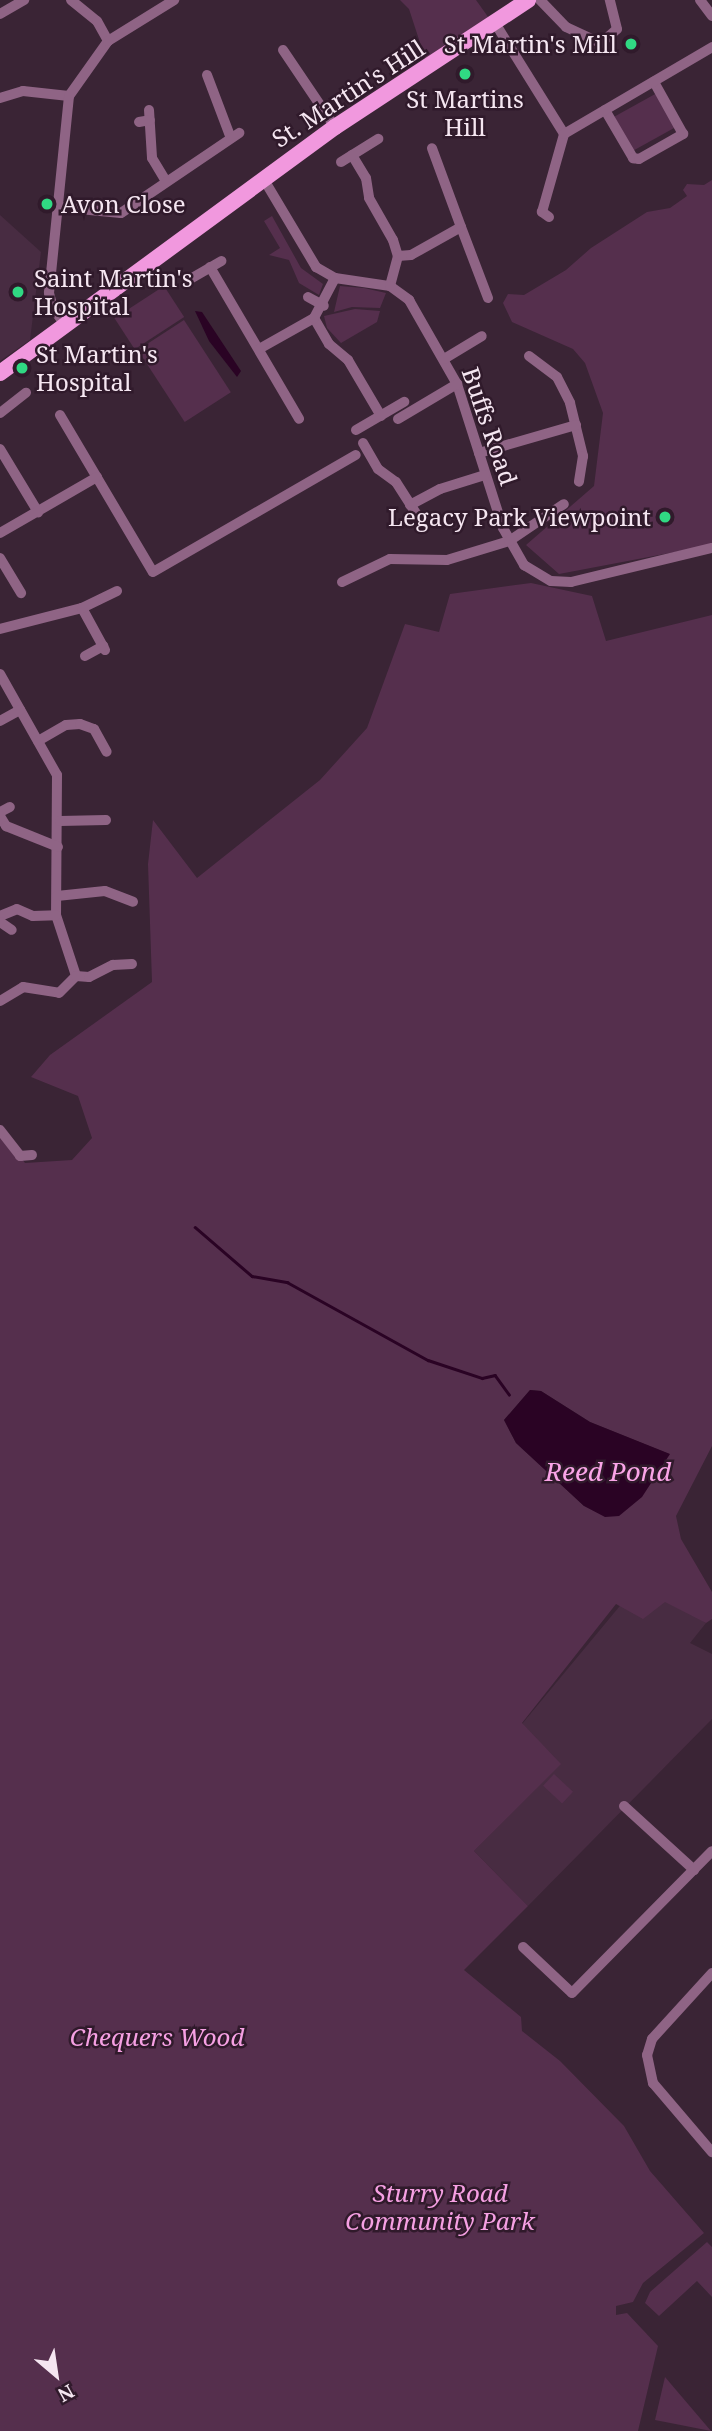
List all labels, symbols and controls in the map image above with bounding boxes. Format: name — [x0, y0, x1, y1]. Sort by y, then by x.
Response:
place label: St Martin's Mill — [444, 30, 617, 58]
street label: St. Martin's Hill — [266, 33, 430, 153]
marker: St Martin's Mill — [623, 36, 639, 52]
marker: St Martins Hill — [457, 66, 473, 82]
place label: St Martins Hill — [406, 85, 524, 141]
place label: Avon Close — [61, 190, 186, 218]
marker: Avon Close — [39, 196, 55, 212]
place label: Saint Martin's Hospital — [34, 264, 192, 320]
marker: Saint Martin's Hospital — [8, 282, 28, 302]
place label: St Martin's Hospital — [36, 340, 158, 396]
marker: St Martin's Hospital — [14, 360, 30, 376]
street label: Buffs Road — [456, 363, 524, 489]
place label: Legacy Park Viewpoint — [388, 503, 651, 531]
marker: Legacy Park Viewpoint — [657, 509, 673, 525]
water label: Reed Pond — [545, 1456, 671, 1488]
park label: Chequers Wood — [70, 2023, 244, 2051]
park label: Sturry Road Community Park — [345, 2179, 535, 2235]
north arrow — [21, 2340, 91, 2410]
text: N — [53, 2378, 79, 2408]

